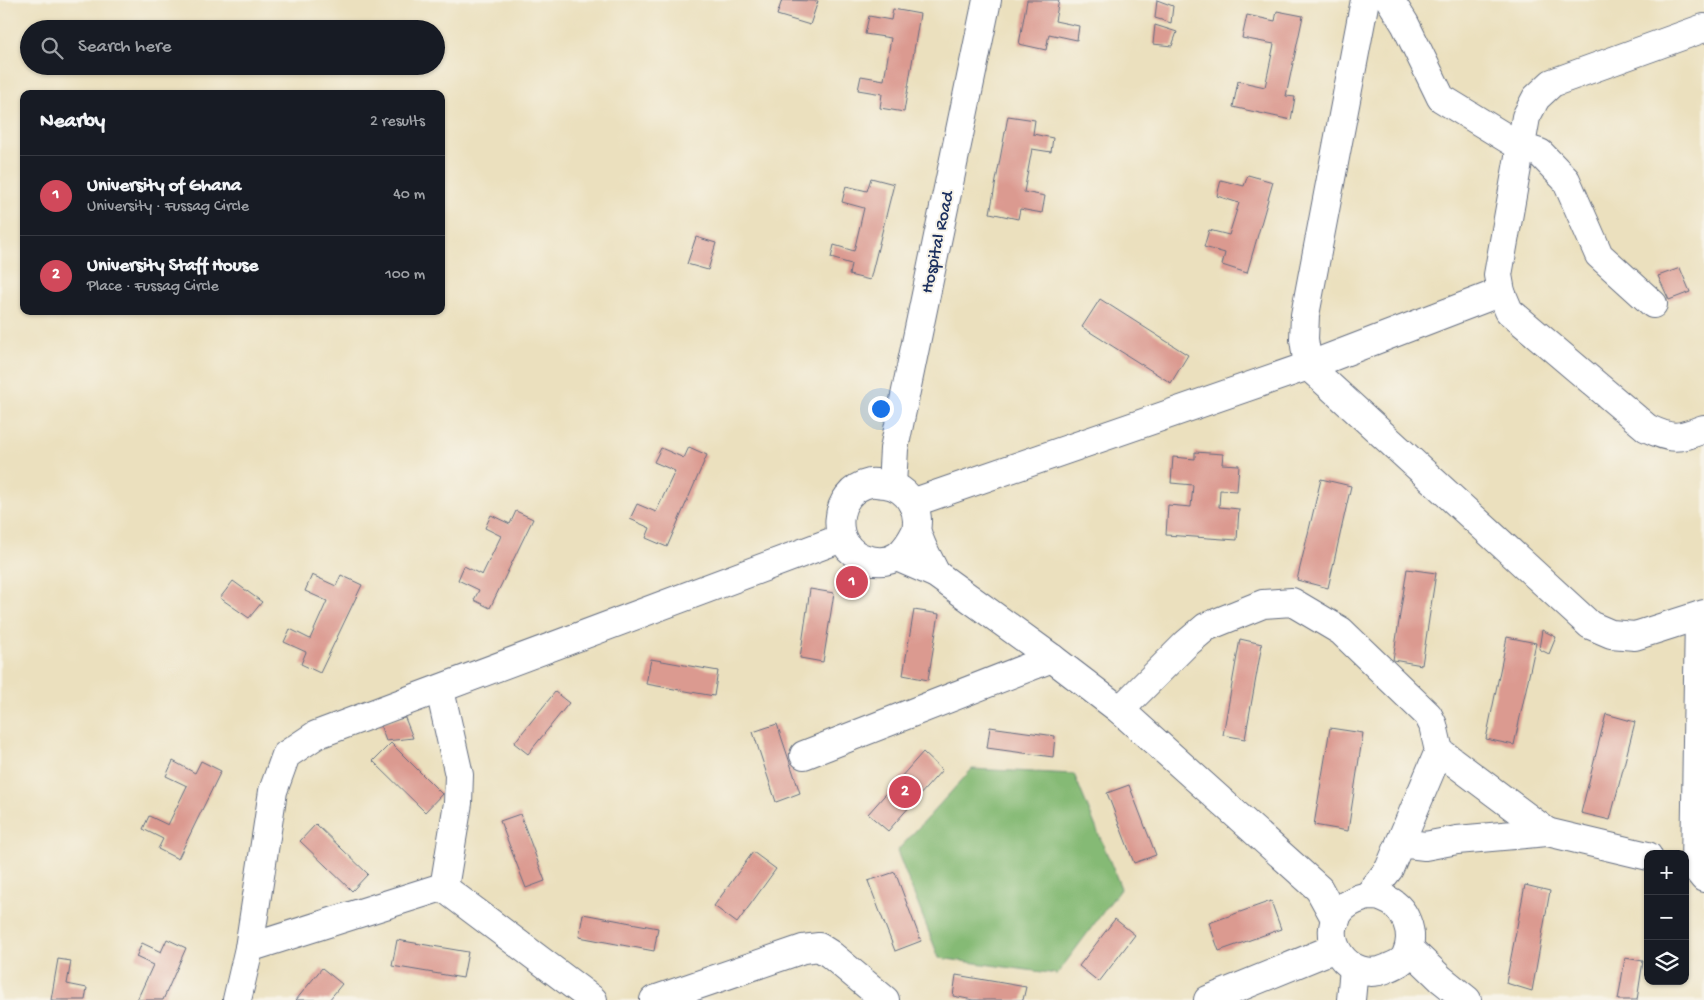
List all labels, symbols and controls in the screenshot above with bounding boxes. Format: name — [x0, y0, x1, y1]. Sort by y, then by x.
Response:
search box — [20, 20, 445, 75]
icon: search — [38, 34, 66, 62]
text: Search here — [78, 36, 172, 59]
text: Nearby — [40, 110, 105, 135]
text: 2 results — [370, 113, 425, 132]
text: University of Ghana — [87, 175, 241, 198]
text: 1 — [53, 186, 59, 205]
text: 40 m — [393, 186, 425, 205]
street label: Hospital Road — [917, 188, 960, 296]
text: University · Fussag Circle — [87, 198, 249, 217]
text: University Staff House — [87, 255, 258, 278]
text: 2 — [52, 266, 60, 285]
text: 100 m — [385, 266, 425, 285]
text: Place · Fussag Circle — [87, 278, 219, 297]
your location — [868, 396, 894, 422]
pin: 1 — [836, 563, 868, 601]
pin: 2 — [889, 773, 921, 811]
map controls — [1644, 850, 1689, 985]
button: + — [1644, 850, 1689, 895]
button: − — [1644, 895, 1689, 940]
button: layers — [1644, 940, 1689, 985]

